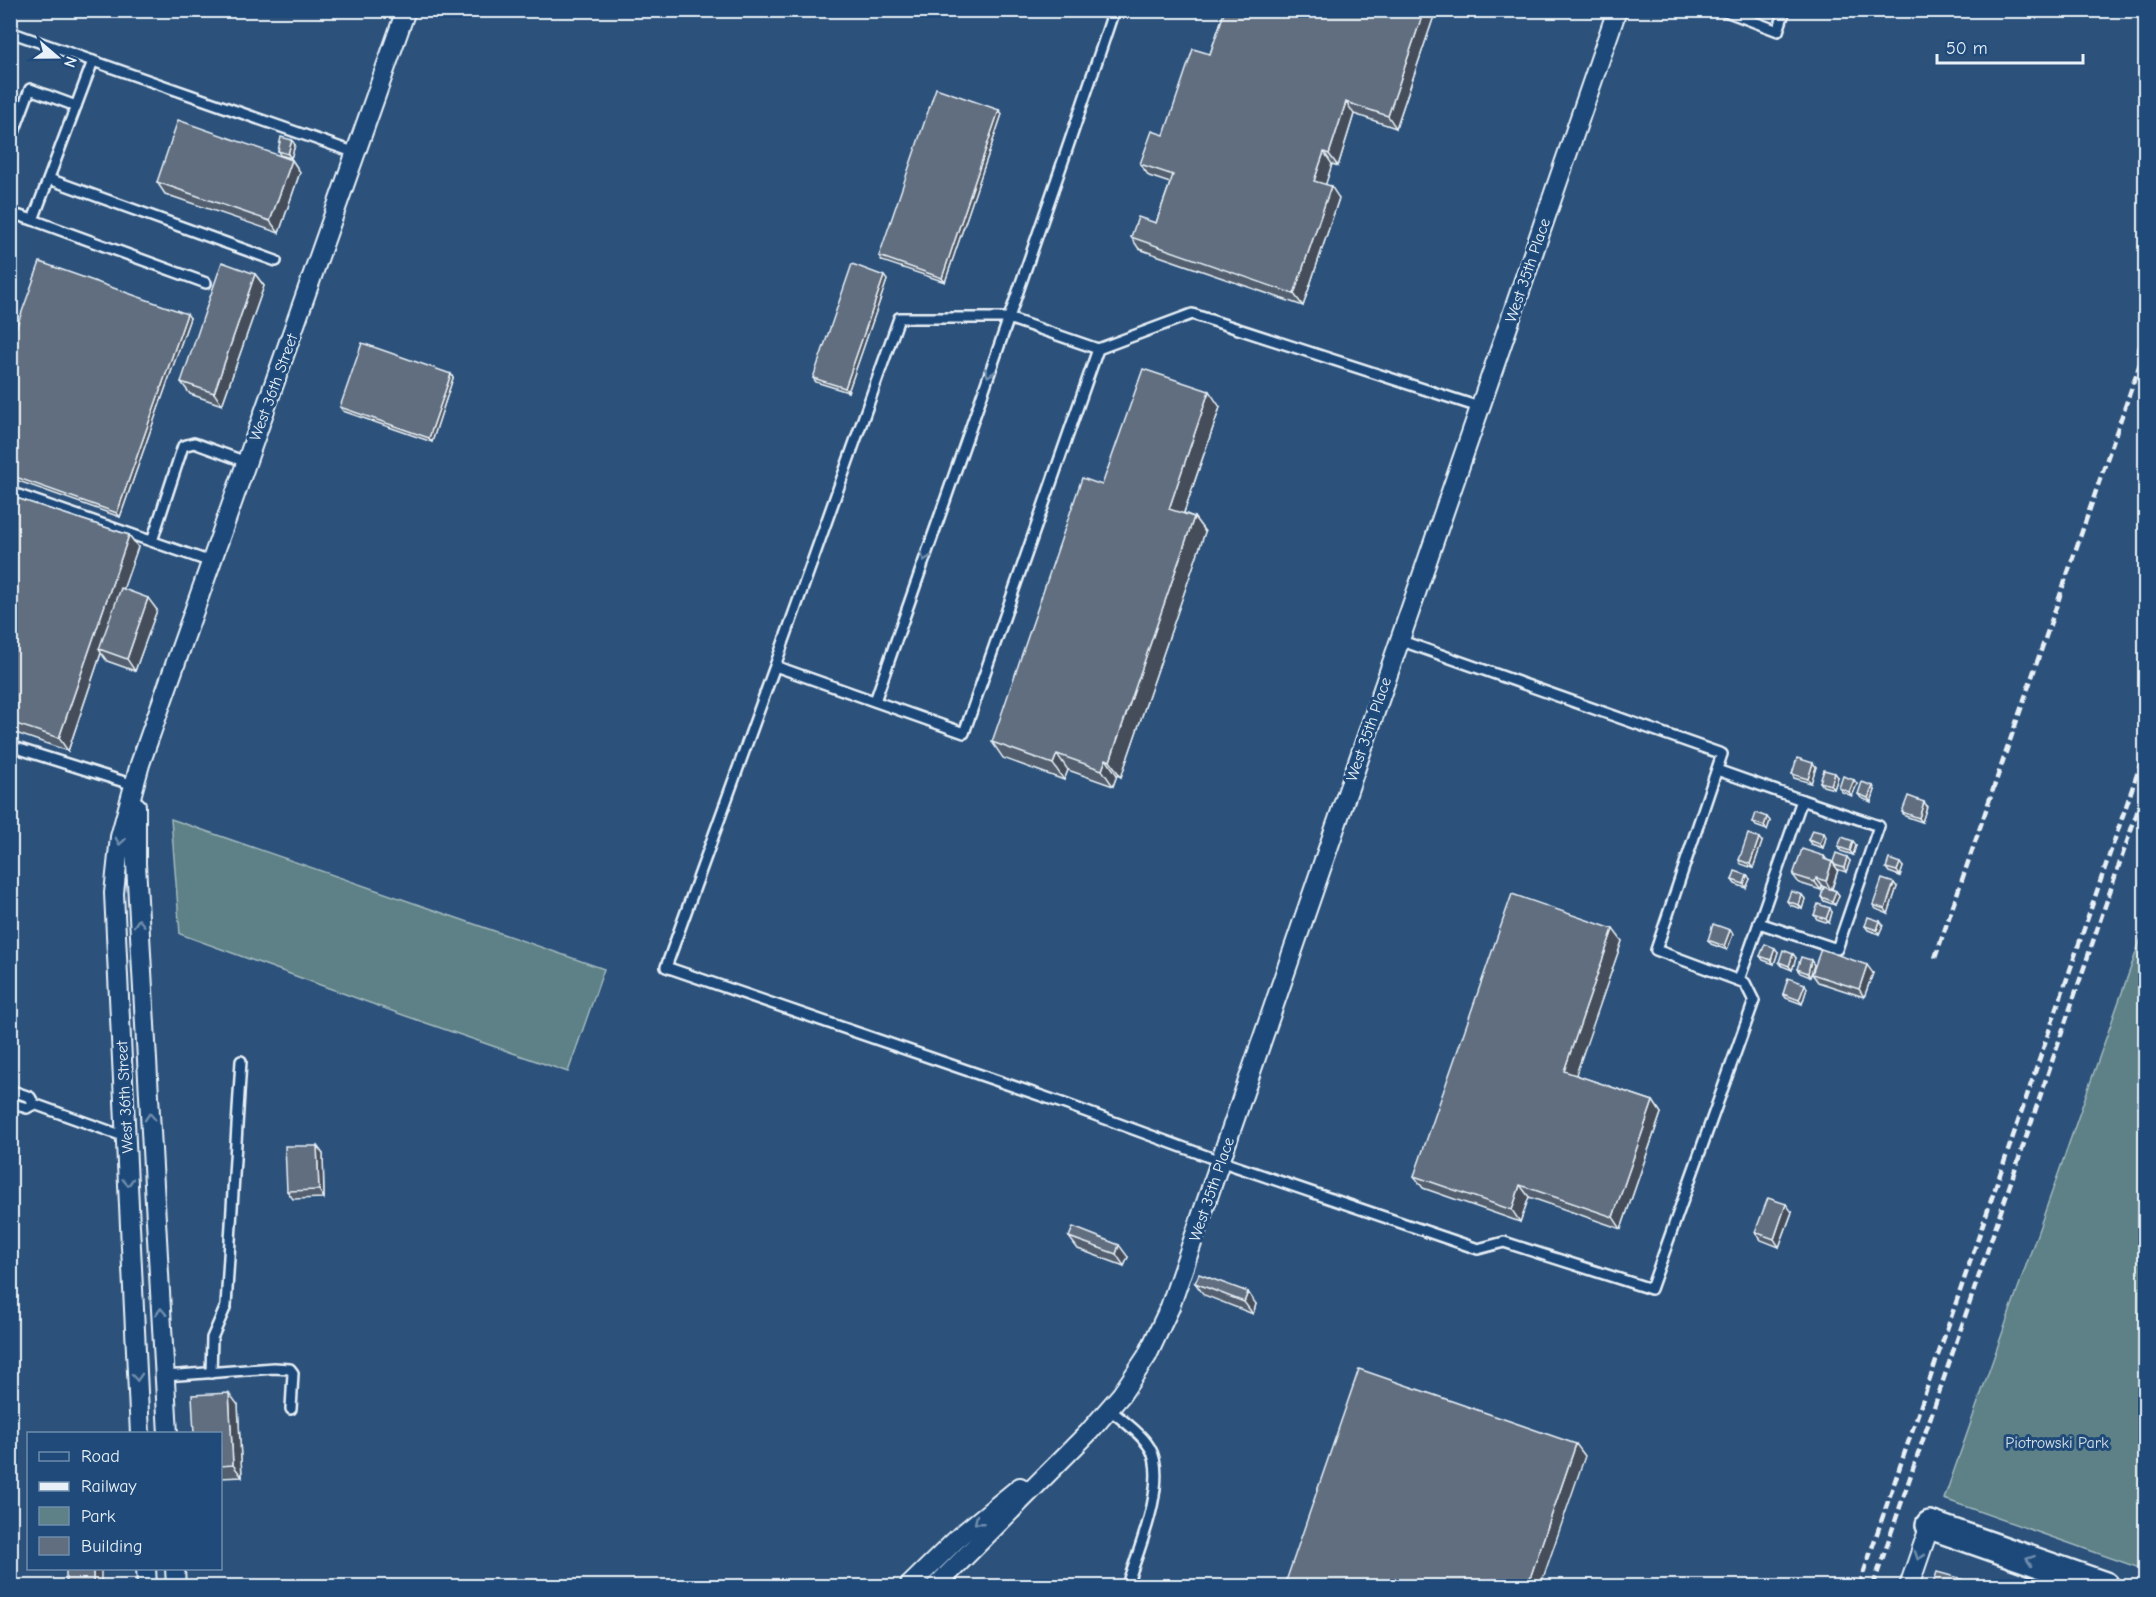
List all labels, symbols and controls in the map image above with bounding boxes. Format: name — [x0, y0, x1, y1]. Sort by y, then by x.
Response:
north arrow — [27, 27, 87, 87]
scale bar — [1937, 27, 2082, 65]
text: 50 m — [1946, 38, 1988, 59]
text: N — [60, 54, 80, 70]
street label: West 35th Place — [1502, 216, 1554, 325]
street label: West 36th Street — [246, 331, 302, 443]
one-way arrow — [983, 367, 996, 378]
one-way arrow — [920, 551, 932, 562]
street label: West 35th Place — [1343, 675, 1395, 784]
one-way arrow — [115, 836, 127, 846]
one-way arrow — [133, 918, 146, 927]
street label: West 36th Street — [113, 1040, 137, 1154]
one-way arrow — [144, 1113, 157, 1122]
street label: West 35th Place — [1186, 1135, 1238, 1244]
one-way arrow — [121, 1178, 134, 1187]
one-way arrow — [155, 1308, 168, 1317]
one-way arrow — [130, 1373, 143, 1382]
legend — [27, 1432, 222, 1570]
park label: Piotrowski Park — [2005, 1434, 2109, 1452]
text: Road — [81, 1446, 120, 1467]
text: Railway — [81, 1476, 138, 1497]
text: Park — [81, 1506, 116, 1527]
one-way arrow — [974, 1514, 985, 1525]
text: Building — [81, 1536, 143, 1557]
one-way arrow — [1914, 1550, 1927, 1561]
one-way arrow — [2025, 1555, 2036, 1568]

